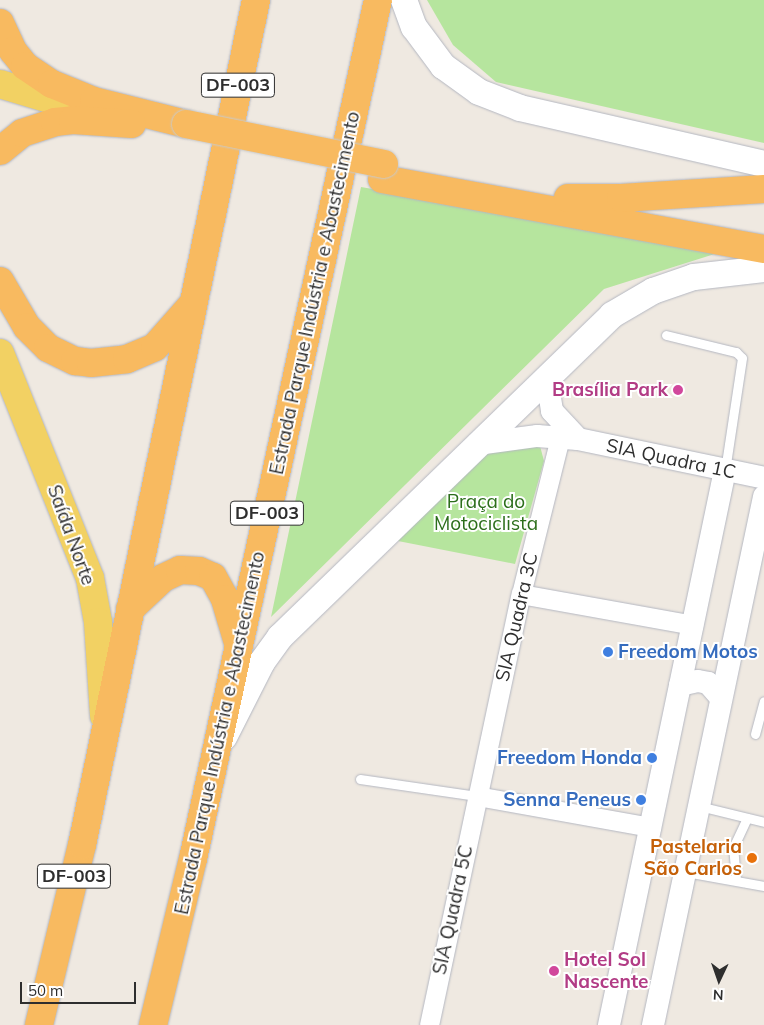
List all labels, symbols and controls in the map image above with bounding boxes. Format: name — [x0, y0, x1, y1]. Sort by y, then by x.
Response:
road number: DF-003 — [200, 70, 276, 100]
street label: Estrada Parque Indústria e Abastecimento — [265, 109, 365, 477]
place label: Brasília Park — [552, 379, 668, 401]
marker: Brasília Park — [672, 384, 684, 396]
street label: SIA Quadra 1C — [604, 434, 738, 484]
street label: Saída Norte — [42, 482, 100, 588]
park label: Praça do Motociclista — [434, 491, 538, 535]
road number: DF-003 — [230, 498, 304, 528]
street label: Estrada Parque Indústria e Abastecimento — [170, 549, 270, 917]
street label: SIA Quadra 3C — [491, 550, 543, 684]
place label: Freedom Motos — [618, 641, 758, 663]
marker: Freedom Motos — [602, 646, 614, 658]
place label: Freedom Honda — [497, 747, 642, 769]
marker: Freedom Honda — [646, 752, 658, 764]
place label: Senna Peneus — [503, 789, 631, 811]
marker: Senna Peneus — [635, 794, 647, 806]
place label: Pastelaria São Carlos — [644, 836, 742, 880]
street label: SIA Quadra 5C — [428, 843, 478, 977]
marker: Pastelaria São Carlos — [746, 852, 758, 864]
road number: DF-003 — [36, 860, 112, 891]
place label: Hotel Sol Nascente — [564, 949, 648, 993]
north arrow — [694, 955, 744, 1005]
marker: Hotel Sol Nascente — [548, 965, 560, 977]
scale bar — [22, 972, 139, 1004]
text: 50 m — [28, 981, 63, 1000]
text: N — [712, 986, 724, 1004]

